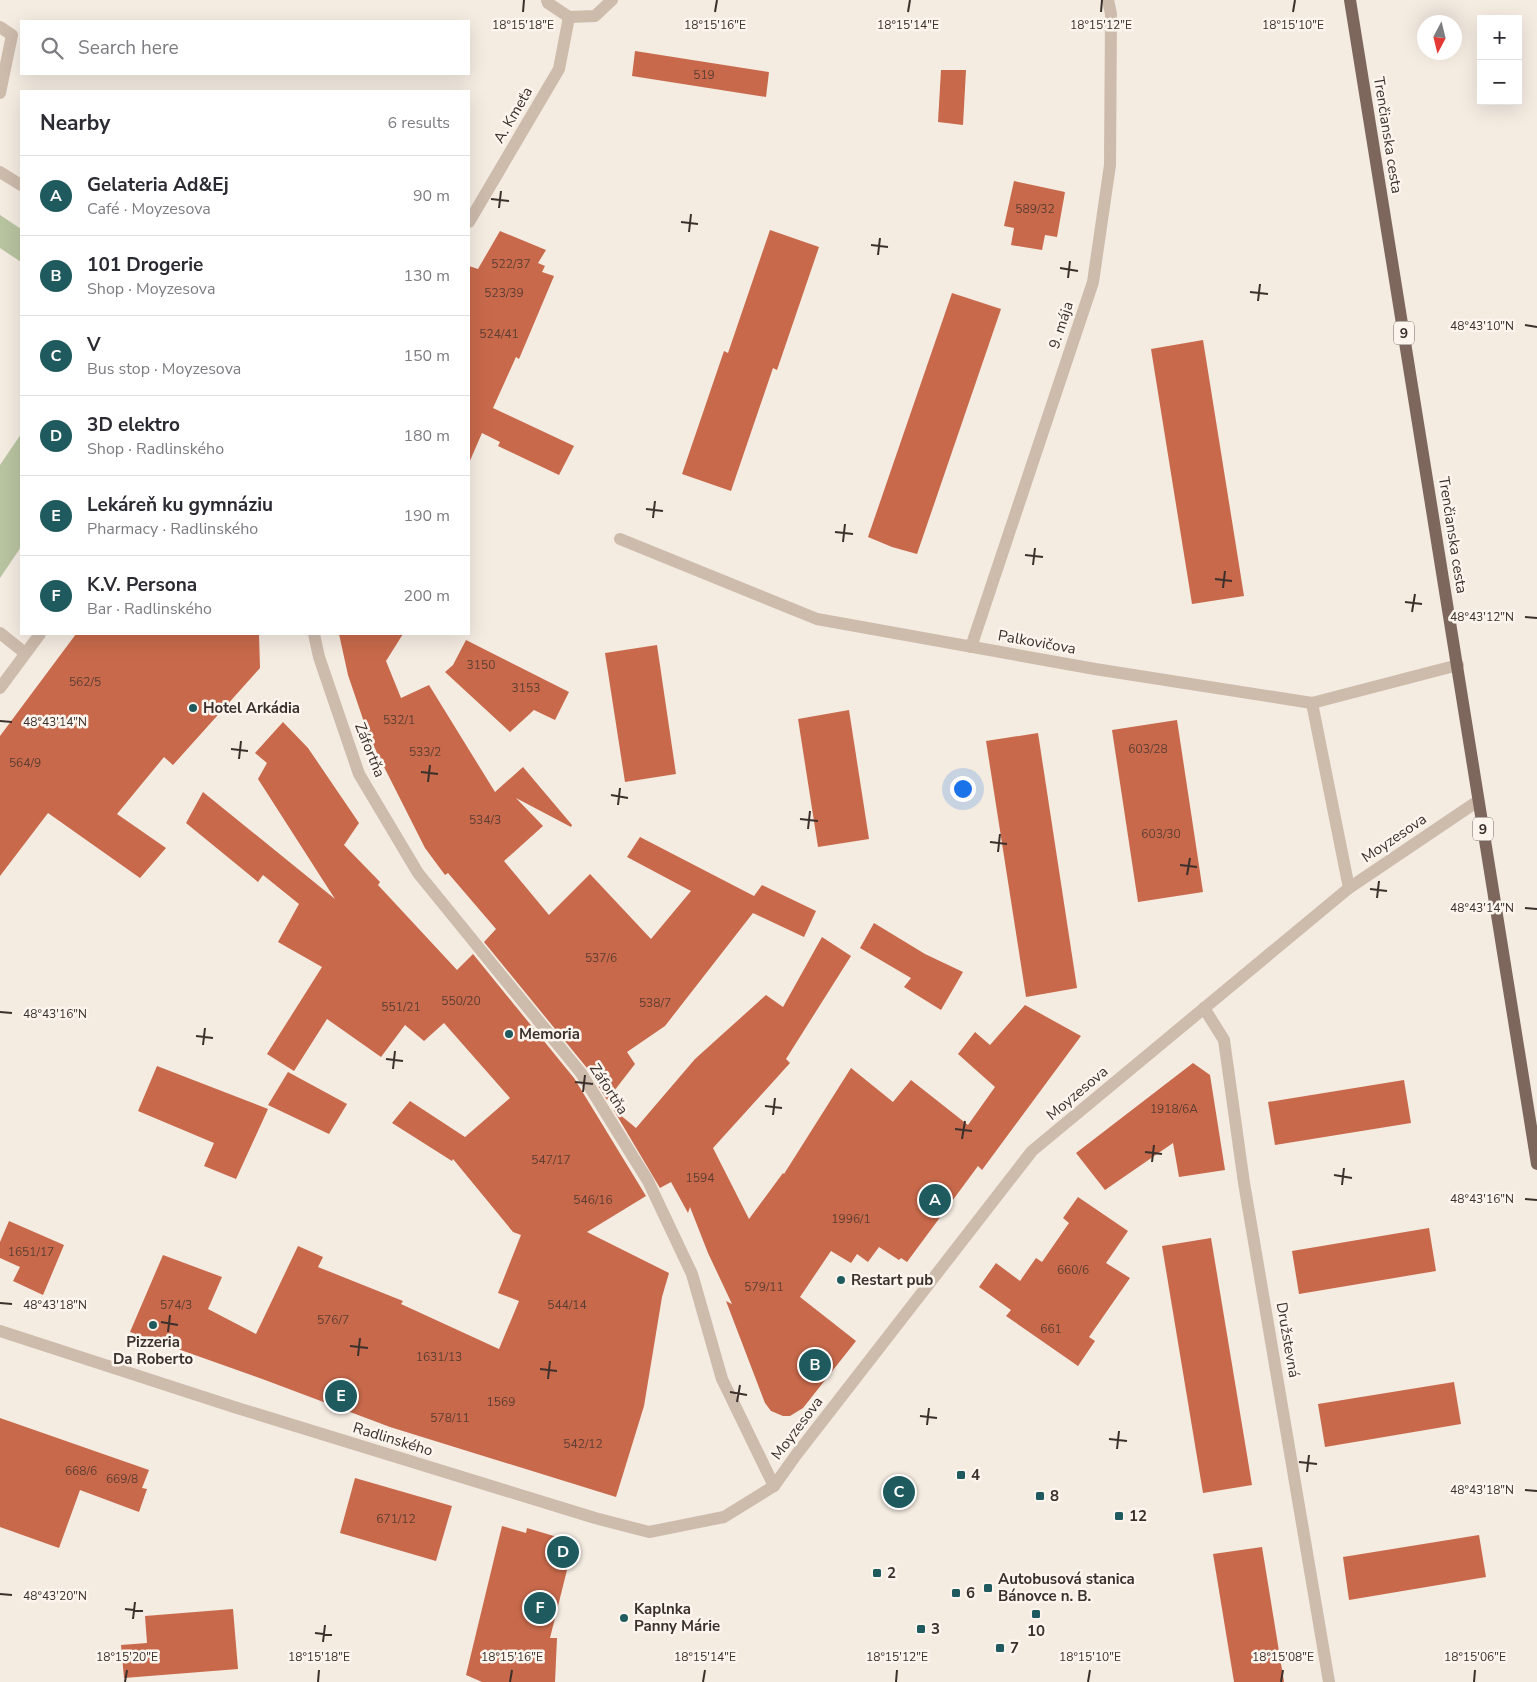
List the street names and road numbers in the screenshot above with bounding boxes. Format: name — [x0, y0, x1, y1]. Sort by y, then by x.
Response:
street label: Trenčianska cesta — [1369, 75, 1407, 195]
street label: A. Kmeťa — [489, 83, 537, 147]
street label: 9. mája — [1044, 299, 1078, 351]
road number: 9 — [1394, 322, 1414, 344]
street label: Trenčianska cesta — [1434, 475, 1472, 595]
street label: Palkovičova — [996, 625, 1078, 659]
street label: Záfortňa — [350, 720, 390, 780]
street label: Moyzesova — [1358, 809, 1430, 867]
road number: 9 — [1473, 818, 1493, 841]
street label: Záfortňa — [585, 1060, 633, 1118]
street label: Moyzesova — [1042, 1061, 1112, 1125]
street label: Družstevná — [1272, 1301, 1304, 1379]
street label: Moyzesova — [767, 1392, 827, 1464]
street label: Radlinského — [351, 1417, 435, 1461]

